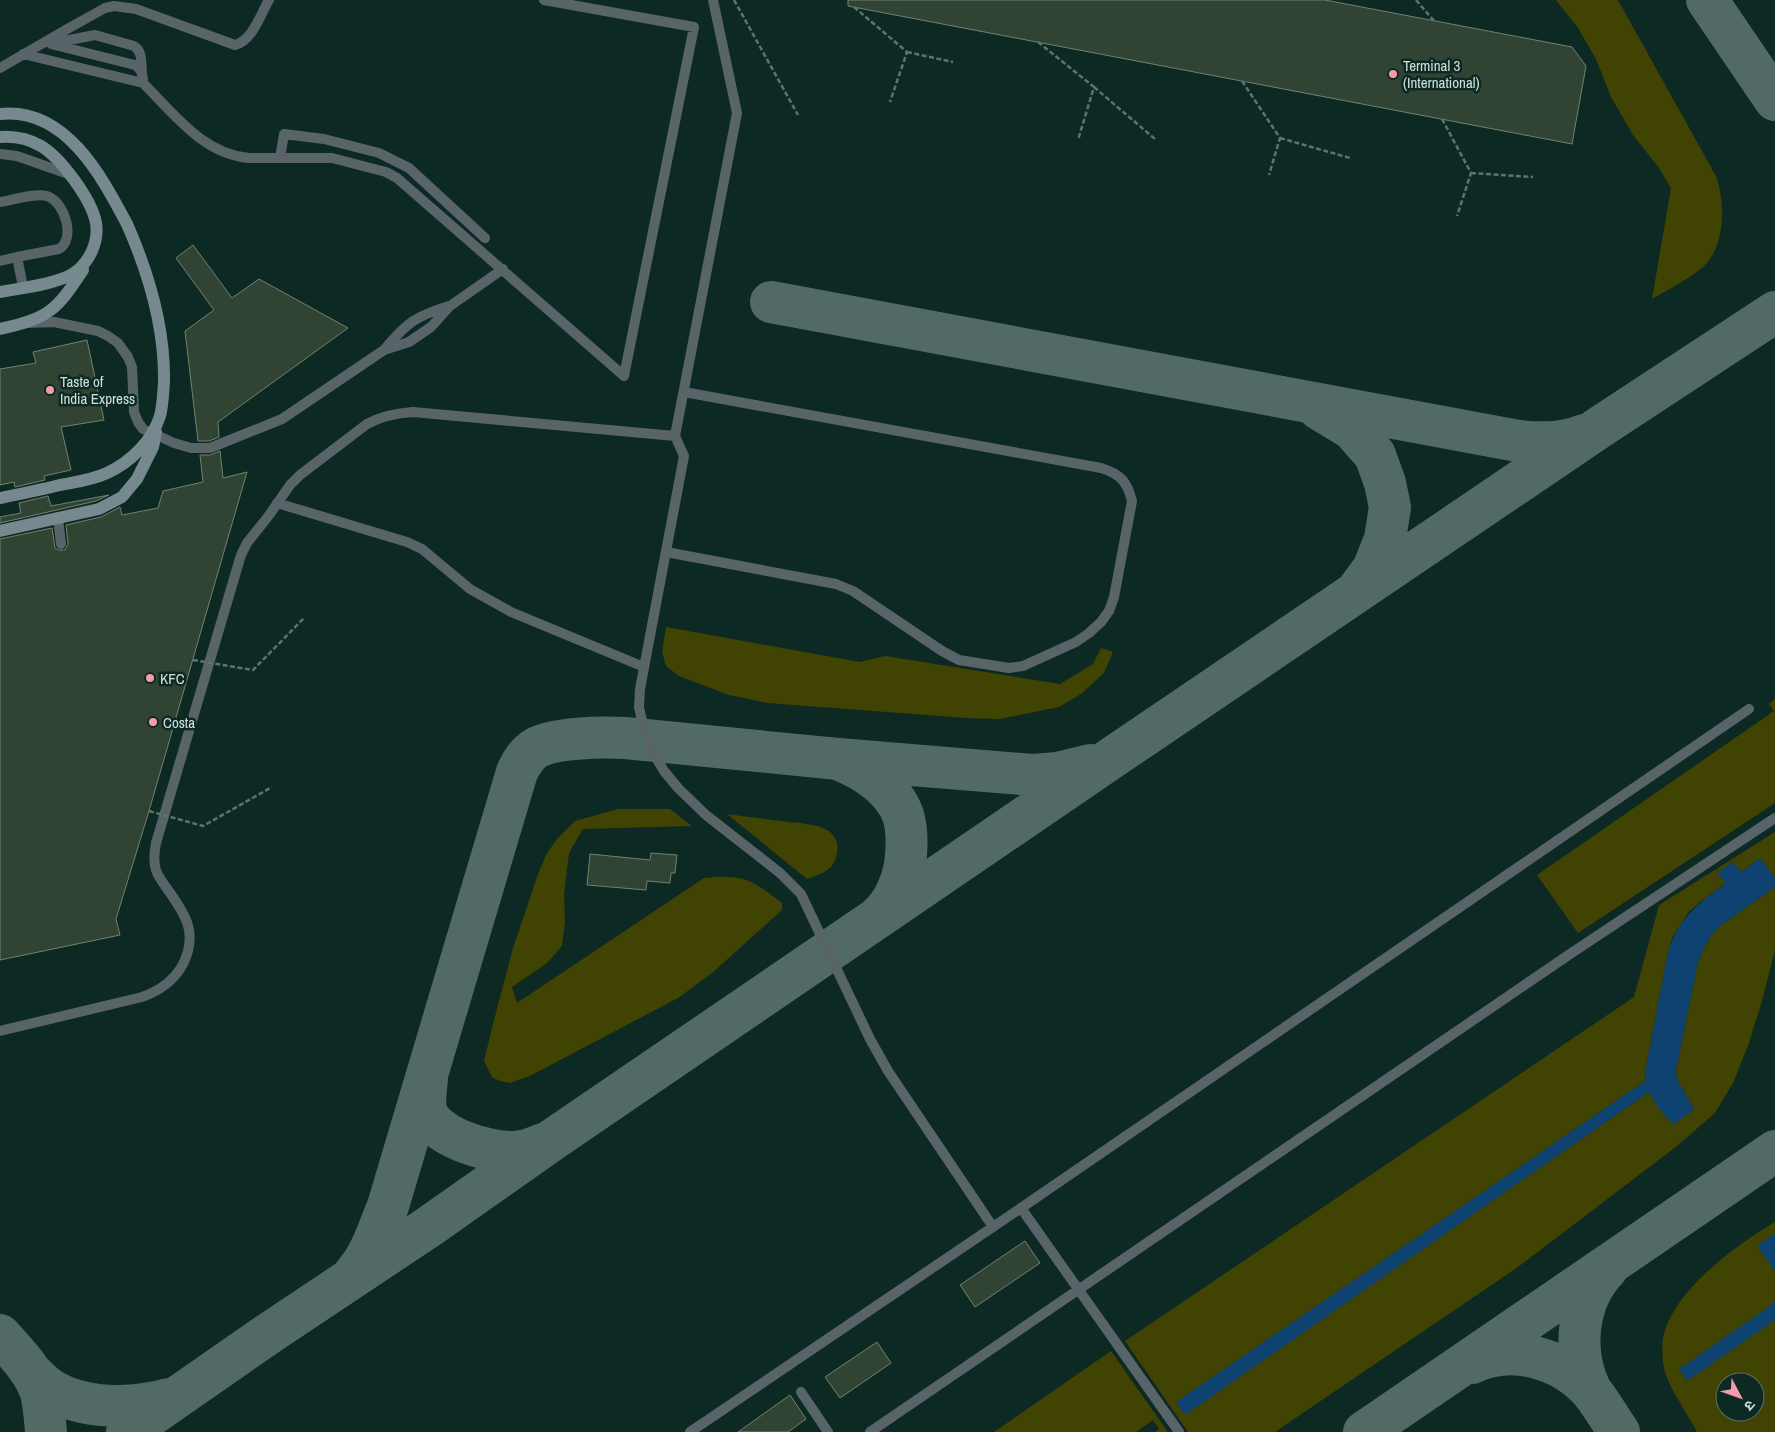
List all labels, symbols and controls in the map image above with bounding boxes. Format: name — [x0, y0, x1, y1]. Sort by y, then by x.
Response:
place label: Terminal 3 (International) — [1403, 55, 1480, 93]
marker: Terminal 3 (International) — [1387, 68, 1399, 80]
place label: Taste of India Express — [60, 371, 135, 409]
marker: Taste of India Express — [44, 384, 56, 396]
place label: KFC — [160, 668, 185, 689]
marker: KFC — [144, 672, 156, 684]
place label: Costa — [163, 712, 195, 733]
marker: Costa — [147, 716, 159, 728]
north arrow — [1715, 1372, 1765, 1422]
text: उ — [1740, 1397, 1759, 1415]

